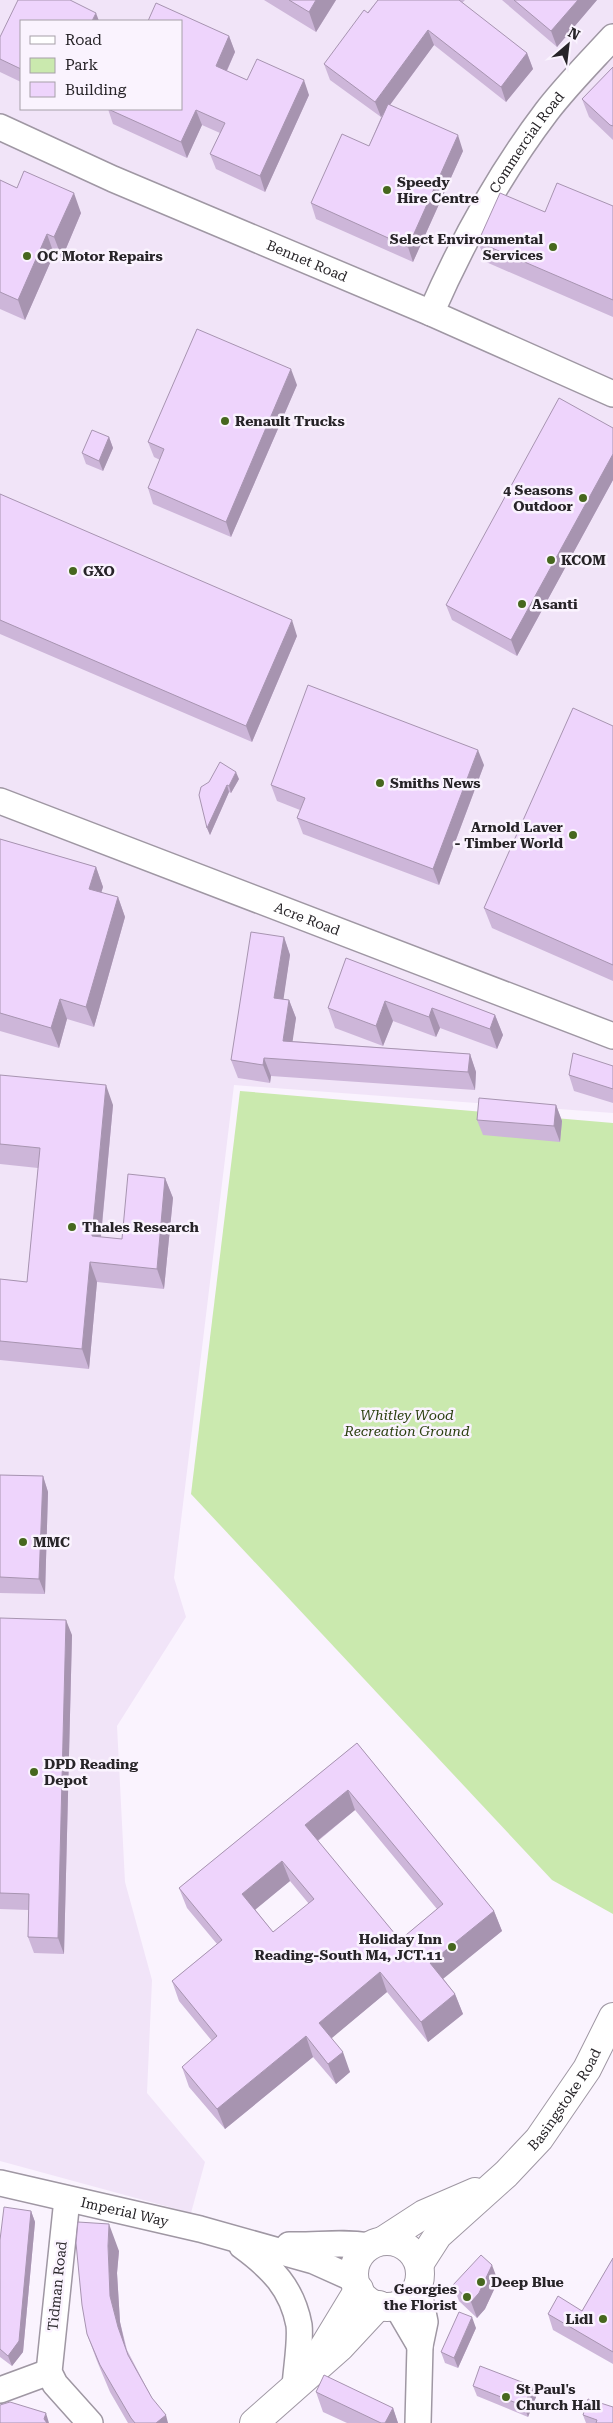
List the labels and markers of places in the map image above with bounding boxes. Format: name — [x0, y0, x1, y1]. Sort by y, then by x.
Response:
place label: Speedy Hire Centre — [397, 174, 479, 206]
marker: Speedy Hire Centre — [381, 184, 393, 196]
place label: Select Environmental Services — [390, 231, 543, 263]
marker: Select Environmental Services — [547, 241, 559, 253]
place label: OC Motor Repairs — [37, 248, 163, 264]
marker: OC Motor Repairs — [21, 250, 33, 262]
place label: Renault Trucks — [235, 413, 345, 429]
marker: Renault Trucks — [219, 415, 231, 427]
place label: 4 Seasons Outdoor — [503, 482, 574, 514]
marker: 4 Seasons Outdoor — [577, 492, 589, 504]
place label: KCOM — [561, 552, 606, 568]
marker: KCOM — [545, 554, 557, 566]
place label: GXO — [83, 563, 115, 579]
marker: GXO — [67, 565, 79, 577]
place label: Asanti — [532, 596, 578, 612]
marker: Asanti — [516, 598, 528, 610]
place label: Smiths News — [390, 775, 481, 791]
marker: Smiths News — [374, 777, 386, 789]
place label: Arnold Laver - Timber World — [454, 819, 564, 851]
marker: Arnold Laver - Timber World — [567, 829, 579, 841]
place label: Thales Research — [82, 1219, 200, 1235]
marker: Thales Research — [66, 1221, 78, 1233]
place label: MMC — [33, 1534, 70, 1550]
marker: MMC — [17, 1536, 29, 1548]
place label: DPD Reading Depot — [44, 1756, 138, 1788]
marker: DPD Reading Depot — [28, 1766, 40, 1778]
place label: Holiday Inn Reading-South M4, JCT.11 — [255, 1931, 443, 1963]
marker: Holiday Inn Reading-South M4, JCT.11 — [446, 1941, 458, 1953]
place label: Deep Blue — [491, 2274, 564, 2290]
marker: Deep Blue — [475, 2276, 487, 2288]
place label: Georgies the Florist — [384, 2281, 457, 2313]
marker: Georgies the Florist — [461, 2291, 473, 2303]
place label: Lidl — [565, 2311, 593, 2327]
marker: Lidl — [597, 2313, 609, 2325]
place label: St Paul's Church Hall — [516, 2381, 601, 2413]
marker: St Paul's Church Hall — [500, 2391, 512, 2403]

